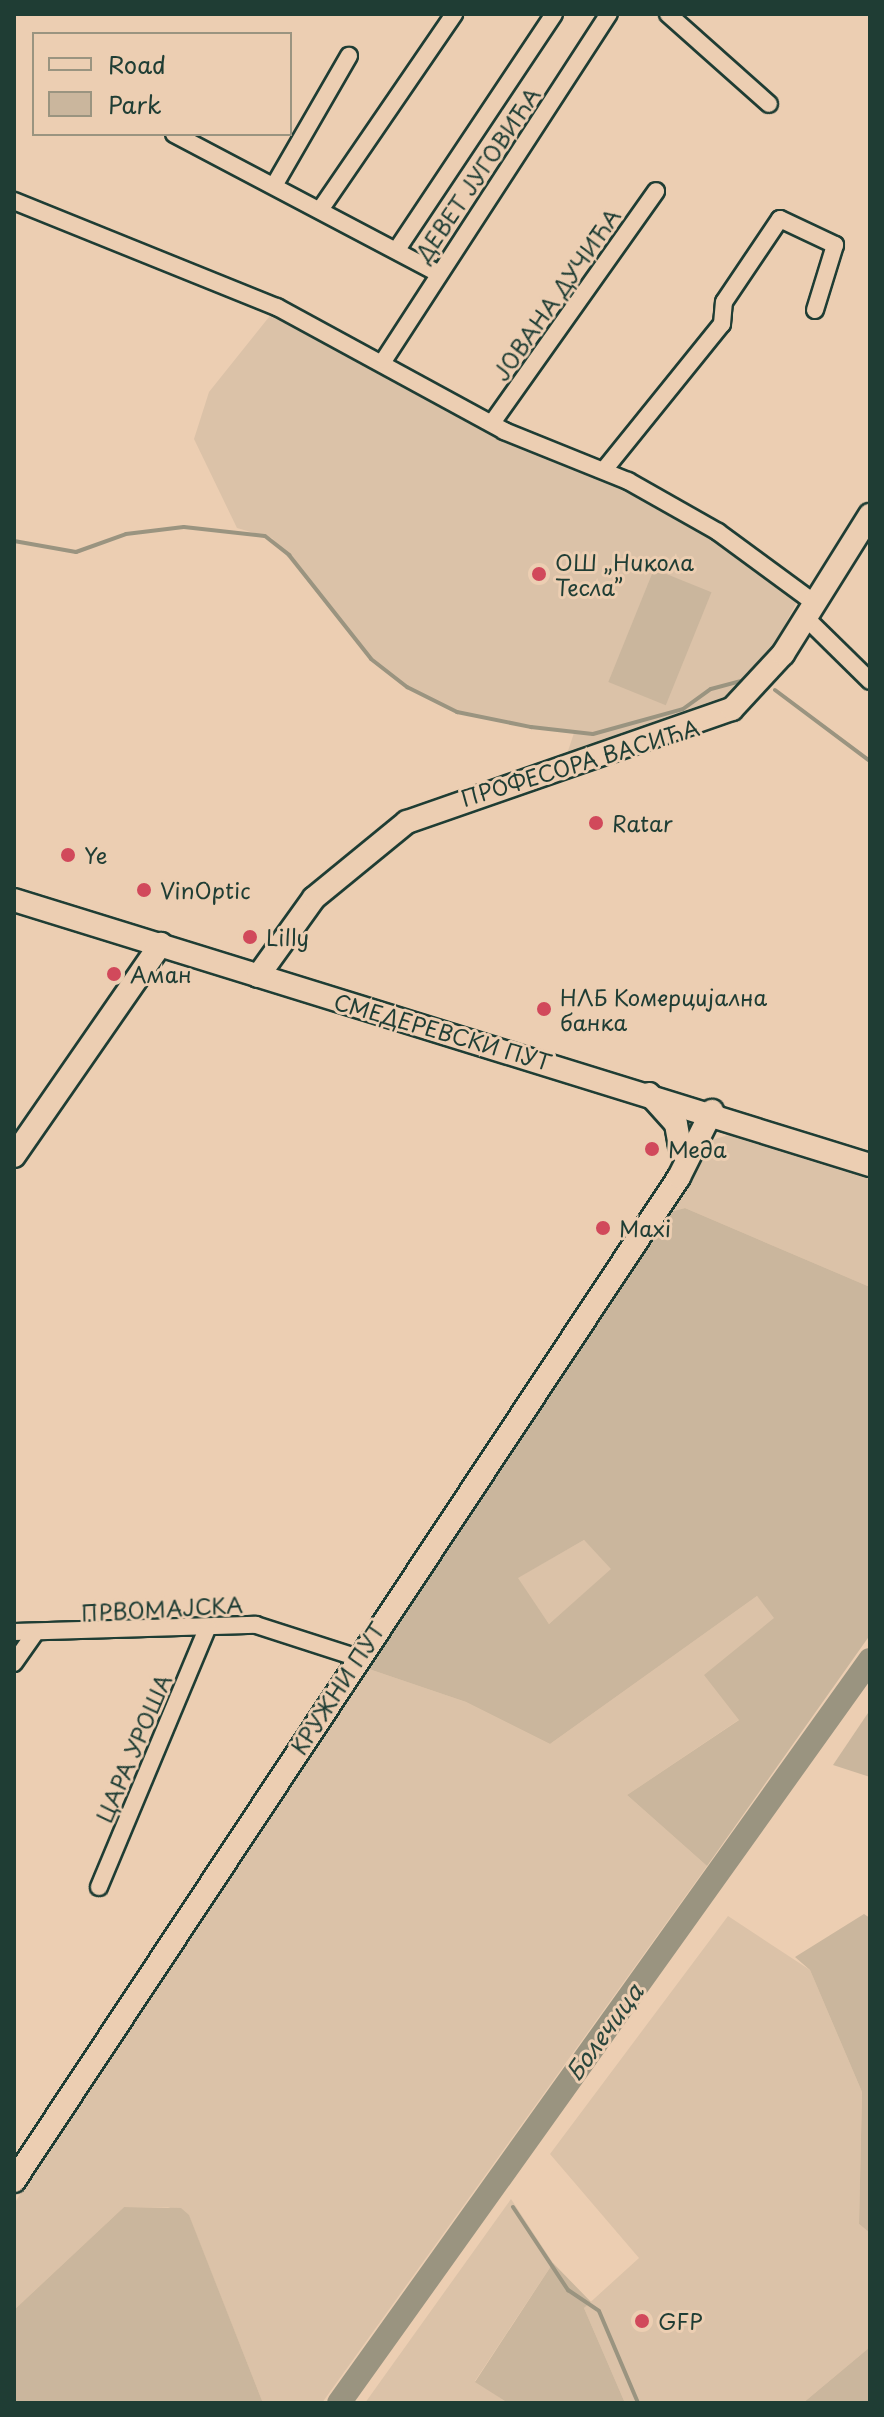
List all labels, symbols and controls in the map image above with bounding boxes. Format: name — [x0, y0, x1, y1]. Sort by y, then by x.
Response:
legend — [32, 32, 292, 136]
text: Road — [108, 46, 166, 82]
street label: ДЕВЕТ ЈУГОВИЋА — [409, 82, 545, 266]
text: Park — [108, 86, 162, 122]
street label: ЈОВАНА ДУЧИЋА — [487, 203, 625, 385]
place label: ОШ „Никола Тесла” — [555, 548, 694, 600]
marker: ОШ „Никола Тесла” — [530, 565, 548, 583]
street label: ПРОФЕСОРА ВАСИЋА — [457, 713, 703, 811]
place label: Ratar — [612, 810, 673, 836]
marker: Ratar — [587, 814, 605, 832]
place label: Ye — [84, 842, 107, 868]
marker: Ye — [59, 846, 77, 864]
place label: VinOptic — [160, 877, 251, 903]
marker: VinOptic — [135, 881, 153, 899]
place label: Lilly — [266, 924, 309, 950]
marker: Lilly — [241, 928, 259, 946]
place label: Аман — [130, 961, 192, 987]
marker: Аман — [105, 965, 123, 983]
place label: НЛБ Комерцијална банка — [560, 983, 768, 1034]
street label: СМЕДЕРЕВСКИ ПУТ — [331, 987, 555, 1075]
marker: НЛБ Комерцијална банка — [535, 1000, 553, 1018]
place label: Меда — [668, 1136, 727, 1162]
marker: Меда — [643, 1140, 661, 1158]
place label: Maxi — [619, 1215, 671, 1241]
marker: Maxi — [594, 1219, 612, 1237]
street label: ПРВОМАЈСКА — [80, 1591, 244, 1625]
street label: КРУЖНИ ПУТ — [284, 1617, 390, 1759]
street label: ЦАРА УРОША — [90, 1671, 176, 1825]
water label: Болечица — [559, 1978, 649, 2086]
place label: GFP — [658, 2308, 703, 2334]
marker: GFP — [633, 2312, 651, 2330]

